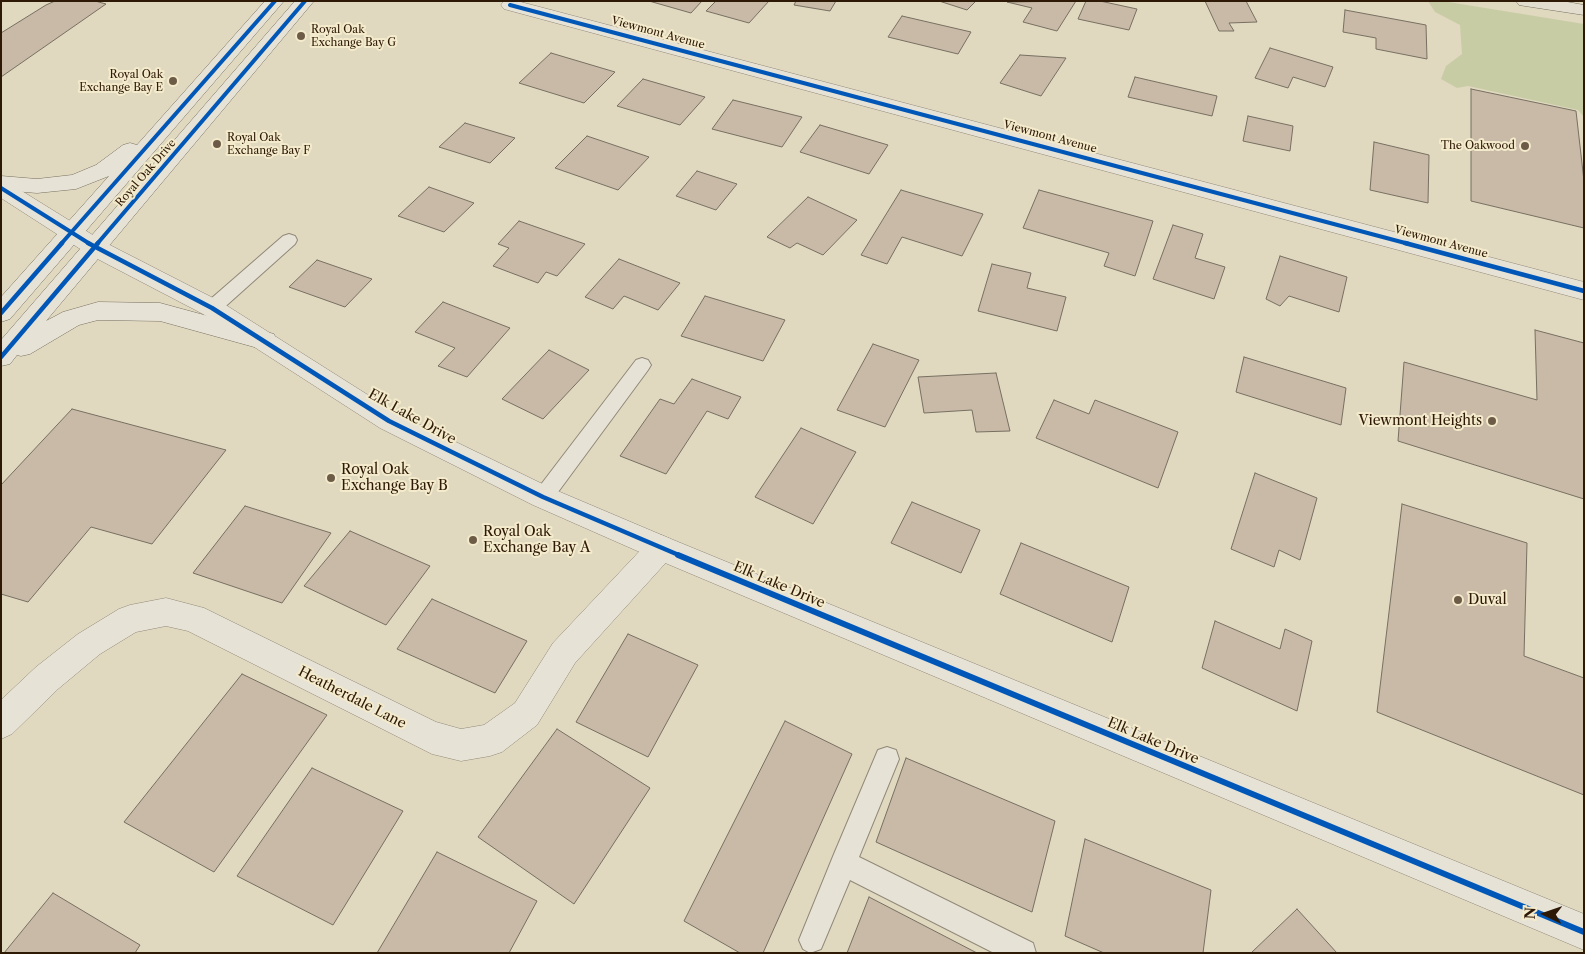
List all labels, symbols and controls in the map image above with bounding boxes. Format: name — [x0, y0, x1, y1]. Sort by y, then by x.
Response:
street label: Viewmont Avenue — [610, 14, 706, 52]
place label: Royal Oak Exchange Bay G — [311, 23, 396, 49]
marker: Royal Oak Exchange Bay G — [295, 30, 307, 42]
place label: Royal Oak Exchange Bay E — [79, 68, 163, 94]
marker: Royal Oak Exchange Bay E — [167, 75, 179, 87]
street label: Viewmont Avenue — [1002, 118, 1098, 156]
place label: Royal Oak Exchange Bay F — [227, 131, 310, 157]
street label: Royal Oak Drive — [113, 137, 179, 209]
marker: Royal Oak Exchange Bay F — [211, 138, 223, 150]
place label: The Oakwood — [1441, 139, 1515, 153]
marker: The Oakwood — [1519, 140, 1531, 152]
street label: Viewmont Avenue — [1393, 223, 1489, 261]
street label: Elk Lake Drive — [365, 386, 459, 448]
place label: Viewmont Heights — [1358, 413, 1482, 429]
marker: Viewmont Heights — [1486, 415, 1498, 427]
place label: Royal Oak Exchange Bay B — [341, 462, 448, 494]
marker: Royal Oak Exchange Bay B — [325, 472, 337, 484]
place label: Royal Oak Exchange Bay A — [483, 524, 590, 556]
marker: Royal Oak Exchange Bay A — [467, 534, 479, 546]
street label: Elk Lake Drive — [731, 558, 827, 612]
place label: Duval — [1468, 592, 1507, 608]
marker: Duval — [1452, 594, 1464, 606]
street label: Heatherdale Lane — [295, 664, 409, 732]
street label: Elk Lake Drive — [1105, 714, 1201, 768]
north arrow — [1520, 889, 1570, 939]
text: N — [1521, 907, 1539, 920]

